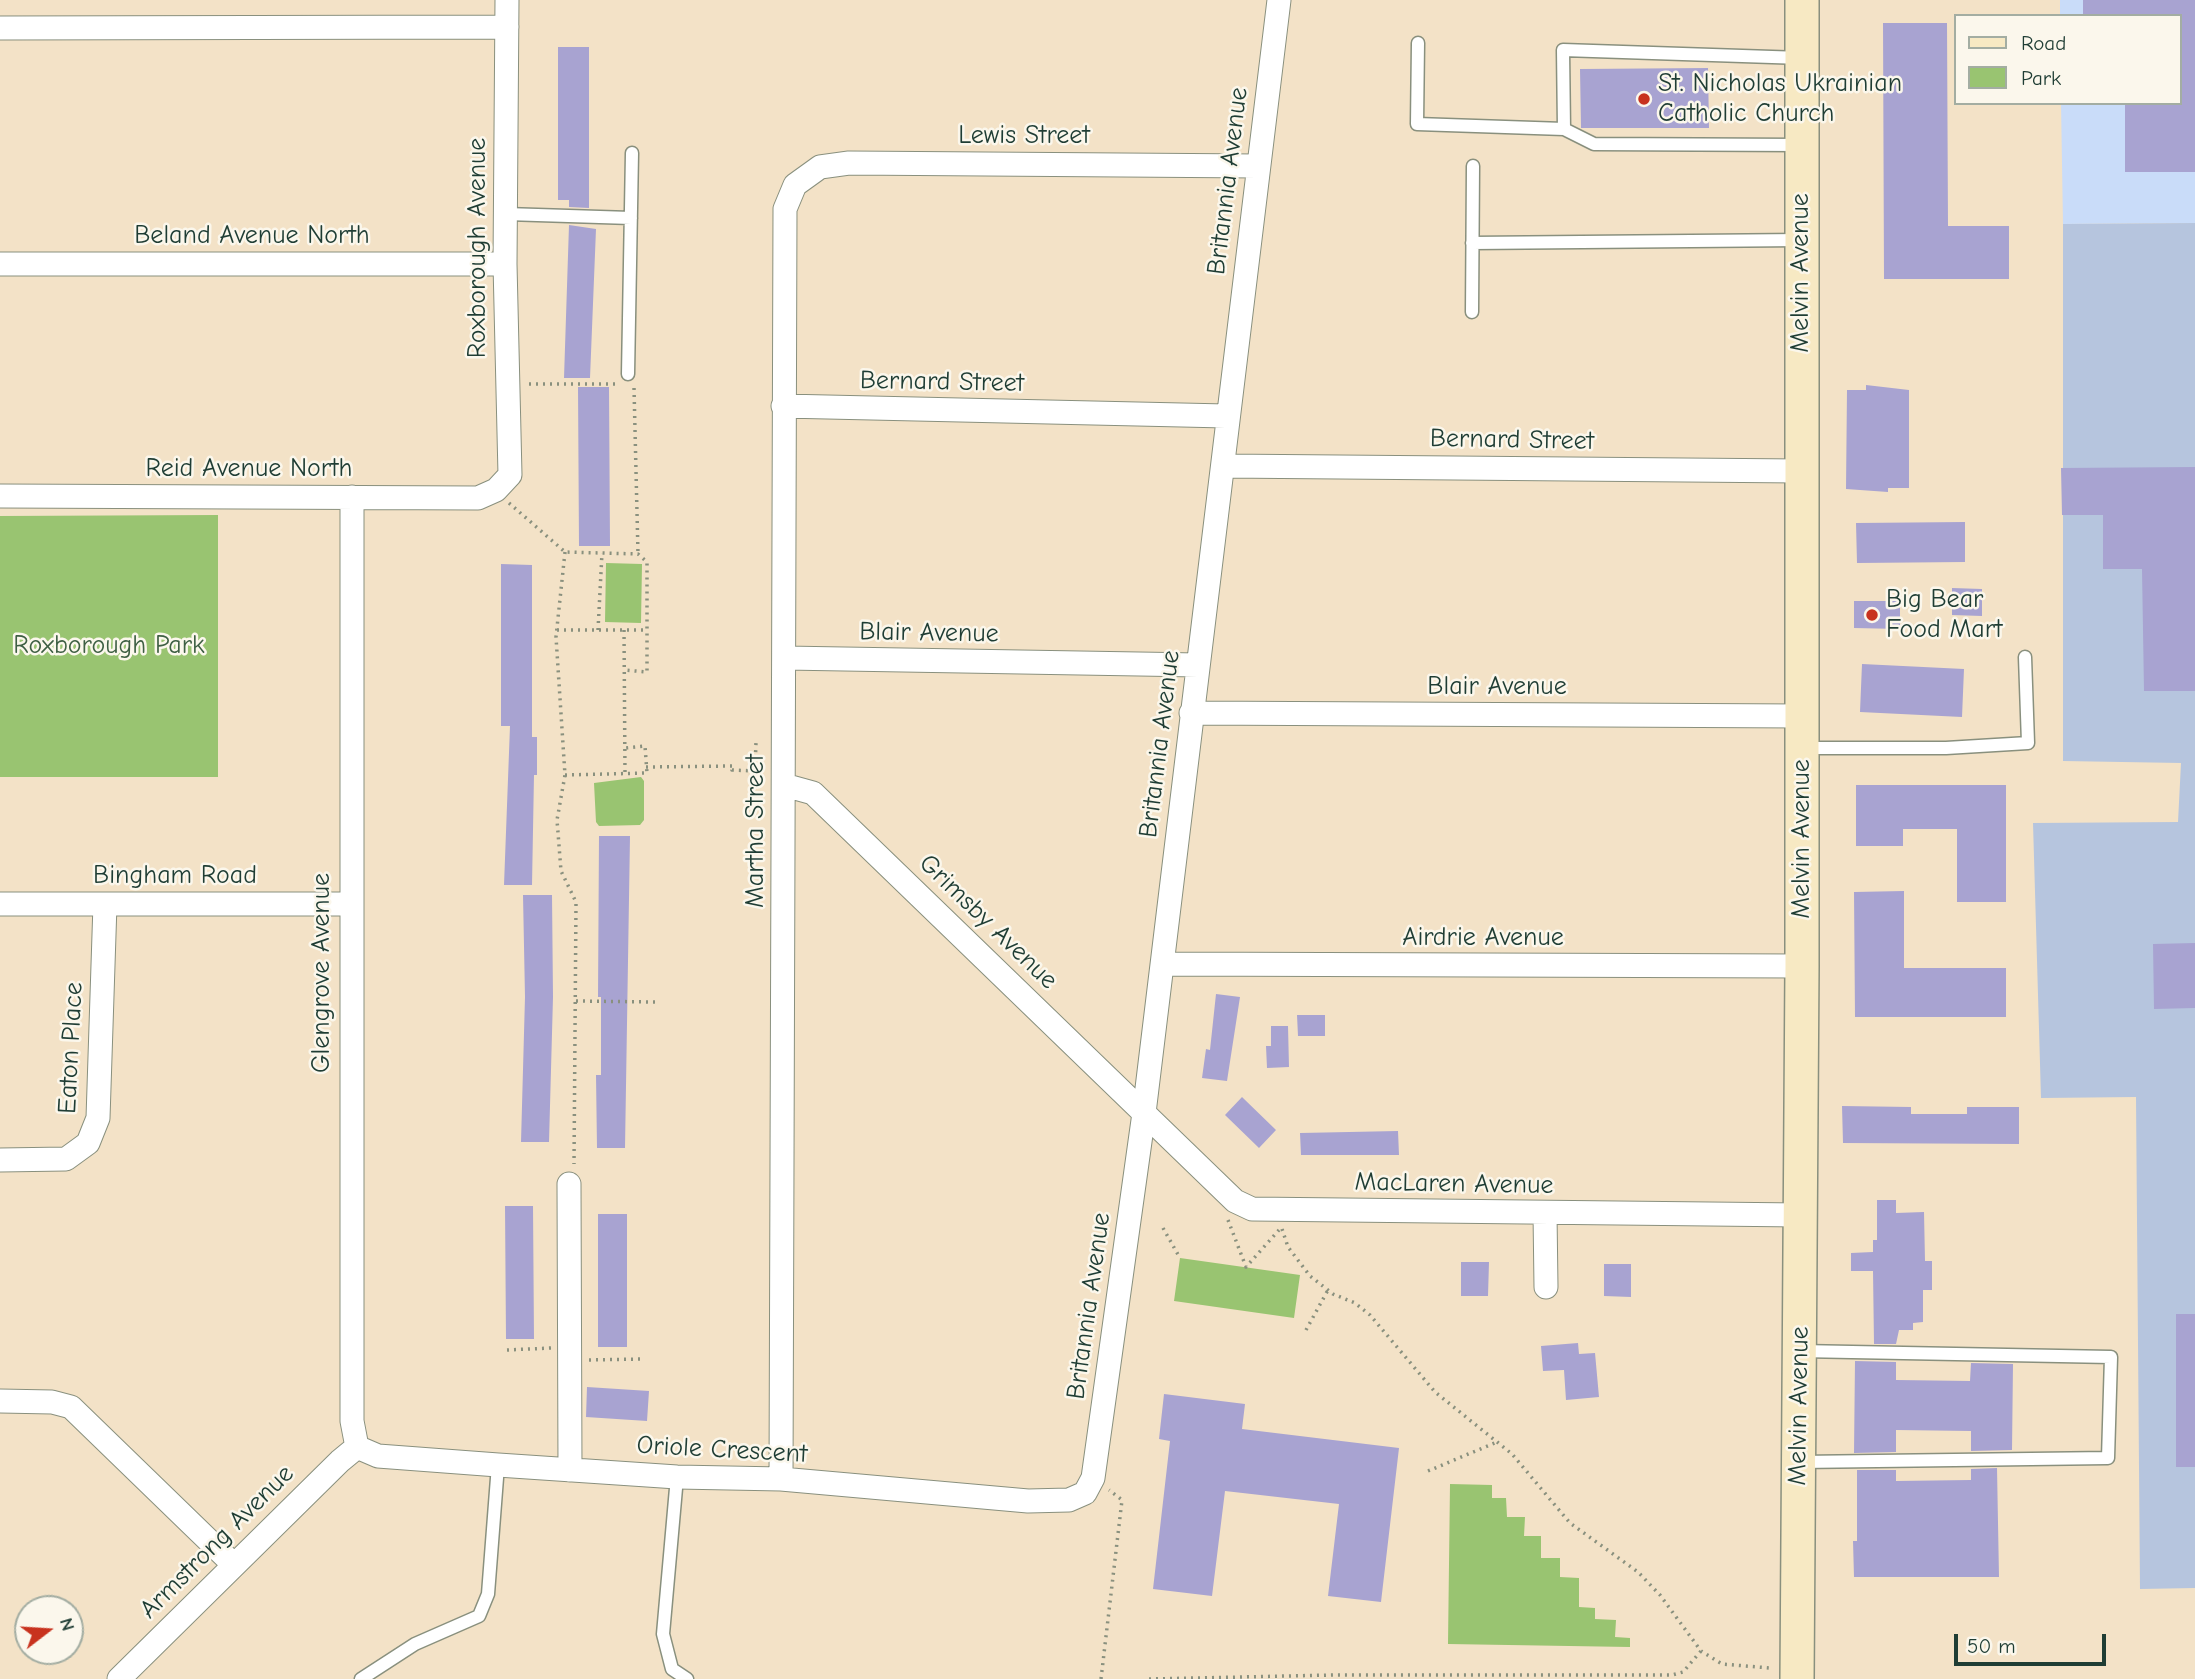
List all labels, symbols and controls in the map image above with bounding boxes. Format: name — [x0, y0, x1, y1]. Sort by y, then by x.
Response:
legend — [1954, 14, 2181, 105]
text: Road — [2021, 31, 2066, 55]
text: Park — [2021, 66, 2061, 90]
place label: St. Nicholas Ukrainian Catholic Church — [1658, 68, 1902, 130]
street label: Britannia Avenue — [1201, 86, 1255, 276]
marker: St. Nicholas Ukrainian Catholic Church — [1636, 91, 1652, 107]
street label: Lewis Street — [958, 120, 1090, 152]
street label: Roxborough Avenue — [462, 138, 494, 358]
street label: Melvin Avenue — [1785, 193, 1817, 353]
street label: Beland Avenue North — [134, 220, 370, 252]
street label: Bernard Street — [860, 365, 1024, 399]
street label: Bernard Street — [1430, 423, 1594, 457]
street label: Reid Avenue North — [146, 453, 352, 485]
place label: Big Bear Food Mart — [1886, 584, 2002, 646]
marker: Big Bear Food Mart — [1864, 607, 1880, 623]
street label: Blair Avenue — [859, 616, 999, 650]
park label: Roxborough Park — [13, 630, 205, 662]
street label: Britannia Avenue — [1133, 649, 1187, 839]
street label: Blair Avenue — [1427, 671, 1567, 703]
street label: Martha Street — [740, 754, 772, 908]
street label: Melvin Avenue — [1786, 759, 1818, 919]
street label: Grimsby Avenue — [912, 848, 1064, 996]
street label: Bingham Road — [93, 860, 257, 892]
street label: Glengrove Avenue — [306, 873, 338, 1073]
street label: Airdrie Avenue — [1402, 922, 1564, 954]
street label: Eaton Place — [52, 981, 90, 1115]
street label: MacLaren Avenue — [1354, 1167, 1554, 1201]
street label: Britannia Avenue — [1060, 1211, 1118, 1401]
street label: Melvin Avenue — [1782, 1326, 1816, 1486]
street label: Oriole Crescent — [636, 1430, 808, 1470]
street label: Armstrong Avenue — [134, 1459, 300, 1625]
north arrow — [14, 1595, 84, 1665]
text: N — [55, 1615, 79, 1634]
scale bar — [1957, 1620, 2109, 1664]
text: 50 m — [1967, 1634, 2016, 1658]

